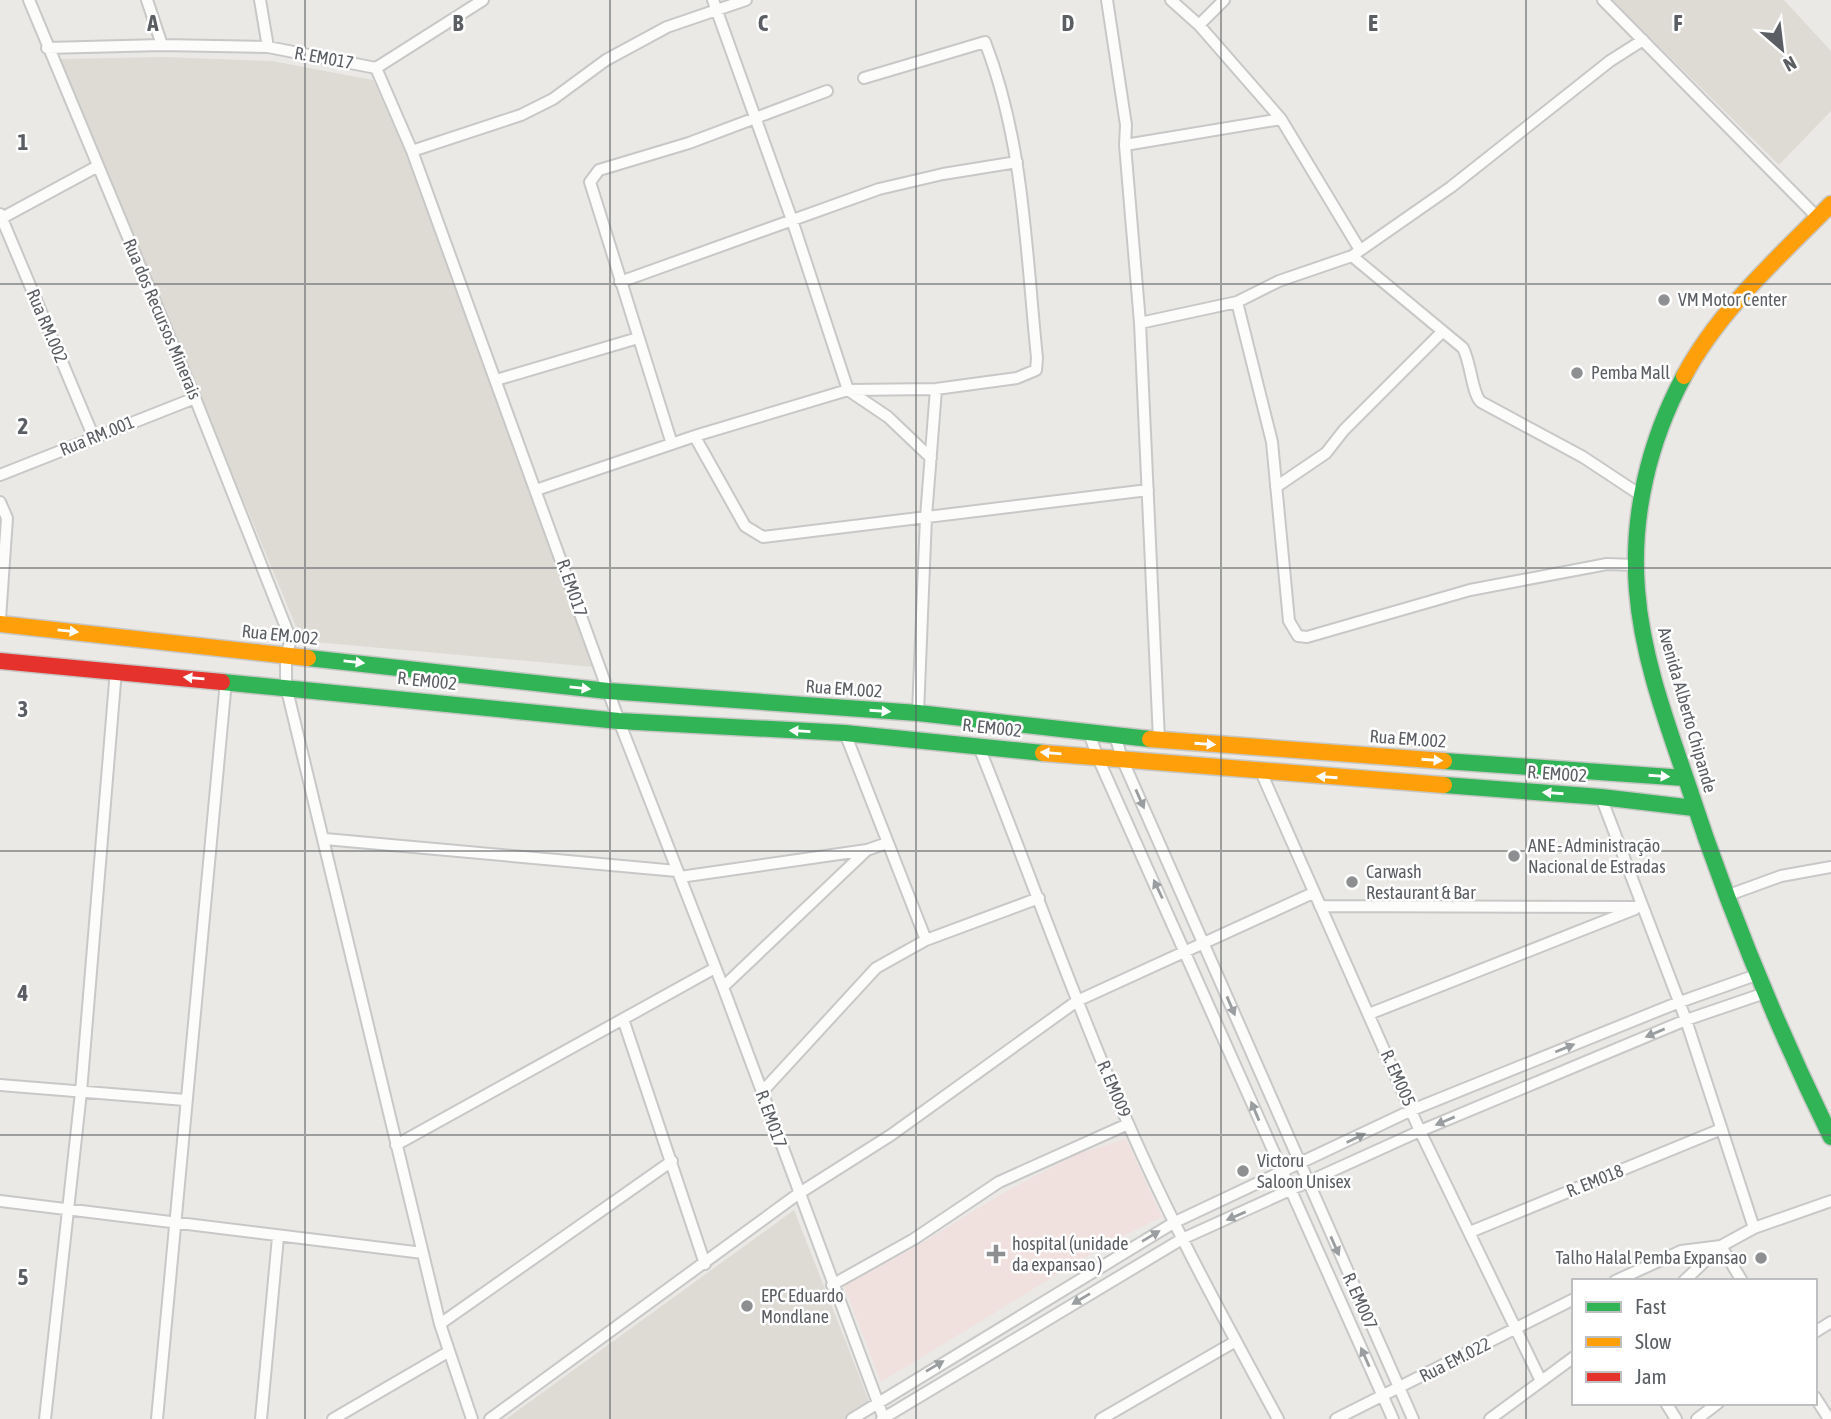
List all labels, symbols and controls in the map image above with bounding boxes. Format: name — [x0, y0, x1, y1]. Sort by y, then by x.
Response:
text: A — [146, 10, 159, 36]
text: B — [453, 10, 464, 36]
text: C — [758, 10, 769, 36]
text: D — [1062, 10, 1075, 36]
text: E — [1368, 10, 1378, 36]
text: F — [1673, 10, 1683, 36]
north arrow — [1747, 14, 1817, 84]
street label: R. EM017 — [293, 42, 355, 73]
text: N — [1780, 52, 1800, 76]
text: 1 — [18, 129, 29, 155]
street label: Rua dos Recursos Minerais — [119, 235, 206, 402]
street label: Rua RM.002 — [23, 286, 72, 366]
place label: VM Motor Center — [1678, 289, 1787, 310]
marker: VM Motor Center — [1656, 292, 1672, 308]
place label: Pemba Mall — [1591, 362, 1670, 383]
marker: Pemba Mall — [1569, 365, 1585, 381]
street label: Rua RM.001 — [57, 411, 137, 460]
text: 2 — [18, 413, 28, 439]
street label: R. EM017 — [553, 556, 592, 620]
street label: Rua EM.002 — [241, 620, 319, 649]
street label: Avenida Alberto Chipande — [1654, 625, 1721, 795]
one-way arrow — [57, 626, 79, 637]
one-way arrow — [343, 657, 365, 668]
street label: R. EM002 — [396, 667, 458, 694]
one-way arrow — [182, 672, 204, 683]
street label: Rua EM.002 — [805, 675, 883, 702]
one-way arrow — [569, 682, 591, 693]
text: 3 — [18, 696, 28, 722]
one-way arrow — [870, 706, 892, 717]
street label: R. EM002 — [961, 714, 1023, 741]
one-way arrow — [789, 725, 811, 736]
street label: Rua EM.002 — [1369, 725, 1447, 752]
one-way arrow — [1194, 739, 1216, 750]
one-way arrow — [1040, 748, 1062, 759]
one-way arrow — [1421, 755, 1443, 766]
street label: R. EM002 — [1526, 761, 1588, 786]
one-way arrow — [1315, 771, 1337, 782]
one-way arrow — [1648, 771, 1670, 782]
one-way arrow — [1542, 787, 1564, 798]
one-way arrow — [1134, 789, 1146, 809]
place label: ANE - Administração Nacional de Estradas — [1528, 835, 1666, 877]
marker: ANE - Administração Nacional de Estradas — [1506, 848, 1522, 864]
place label: Carwash Restaurant & Bar — [1366, 861, 1476, 903]
marker: Carwash Restaurant & Bar — [1344, 874, 1360, 890]
one-way arrow — [1152, 879, 1164, 899]
text: 4 — [17, 980, 29, 1006]
one-way arrow — [1225, 996, 1237, 1016]
one-way arrow — [1644, 1028, 1665, 1039]
one-way arrow — [1555, 1043, 1576, 1054]
street label: R. EM005 — [1377, 1046, 1420, 1109]
street label: R. EM009 — [1093, 1057, 1136, 1120]
street label: R. EM017 — [751, 1087, 792, 1151]
one-way arrow — [1249, 1100, 1260, 1121]
one-way arrow — [1434, 1116, 1455, 1127]
one-way arrow — [1346, 1132, 1366, 1143]
place label: Victoru Saloon Unisex — [1257, 1150, 1351, 1192]
street label: R. EM018 — [1563, 1160, 1626, 1201]
marker: Victoru Saloon Unisex — [1235, 1163, 1251, 1179]
one-way arrow — [1226, 1210, 1246, 1222]
one-way arrow — [1141, 1230, 1160, 1242]
place label: hospital (unidade da expansao ) — [1012, 1233, 1129, 1275]
one-way arrow — [1329, 1236, 1341, 1256]
marker: hospital (unidade da expansao ) — [986, 1244, 1006, 1264]
place label: Talho Halal Pemba Expansao — [1555, 1247, 1747, 1268]
marker: Talho Halal Pemba Expansao — [1753, 1250, 1769, 1266]
text: 5 — [18, 1264, 29, 1290]
street label: R. EM007 — [1339, 1269, 1382, 1332]
legend — [1572, 1279, 1817, 1405]
place label: EPC Eduardo Mondlane — [761, 1285, 844, 1327]
one-way arrow — [1072, 1293, 1091, 1306]
text: Fast — [1635, 1294, 1666, 1318]
marker: EPC Eduardo Mondlane — [739, 1298, 755, 1314]
text: Slow — [1635, 1329, 1672, 1353]
street label: Rua EM.022 — [1416, 1333, 1494, 1386]
one-way arrow — [1359, 1347, 1371, 1367]
one-way arrow — [925, 1360, 944, 1372]
text: Jam — [1635, 1364, 1667, 1388]

